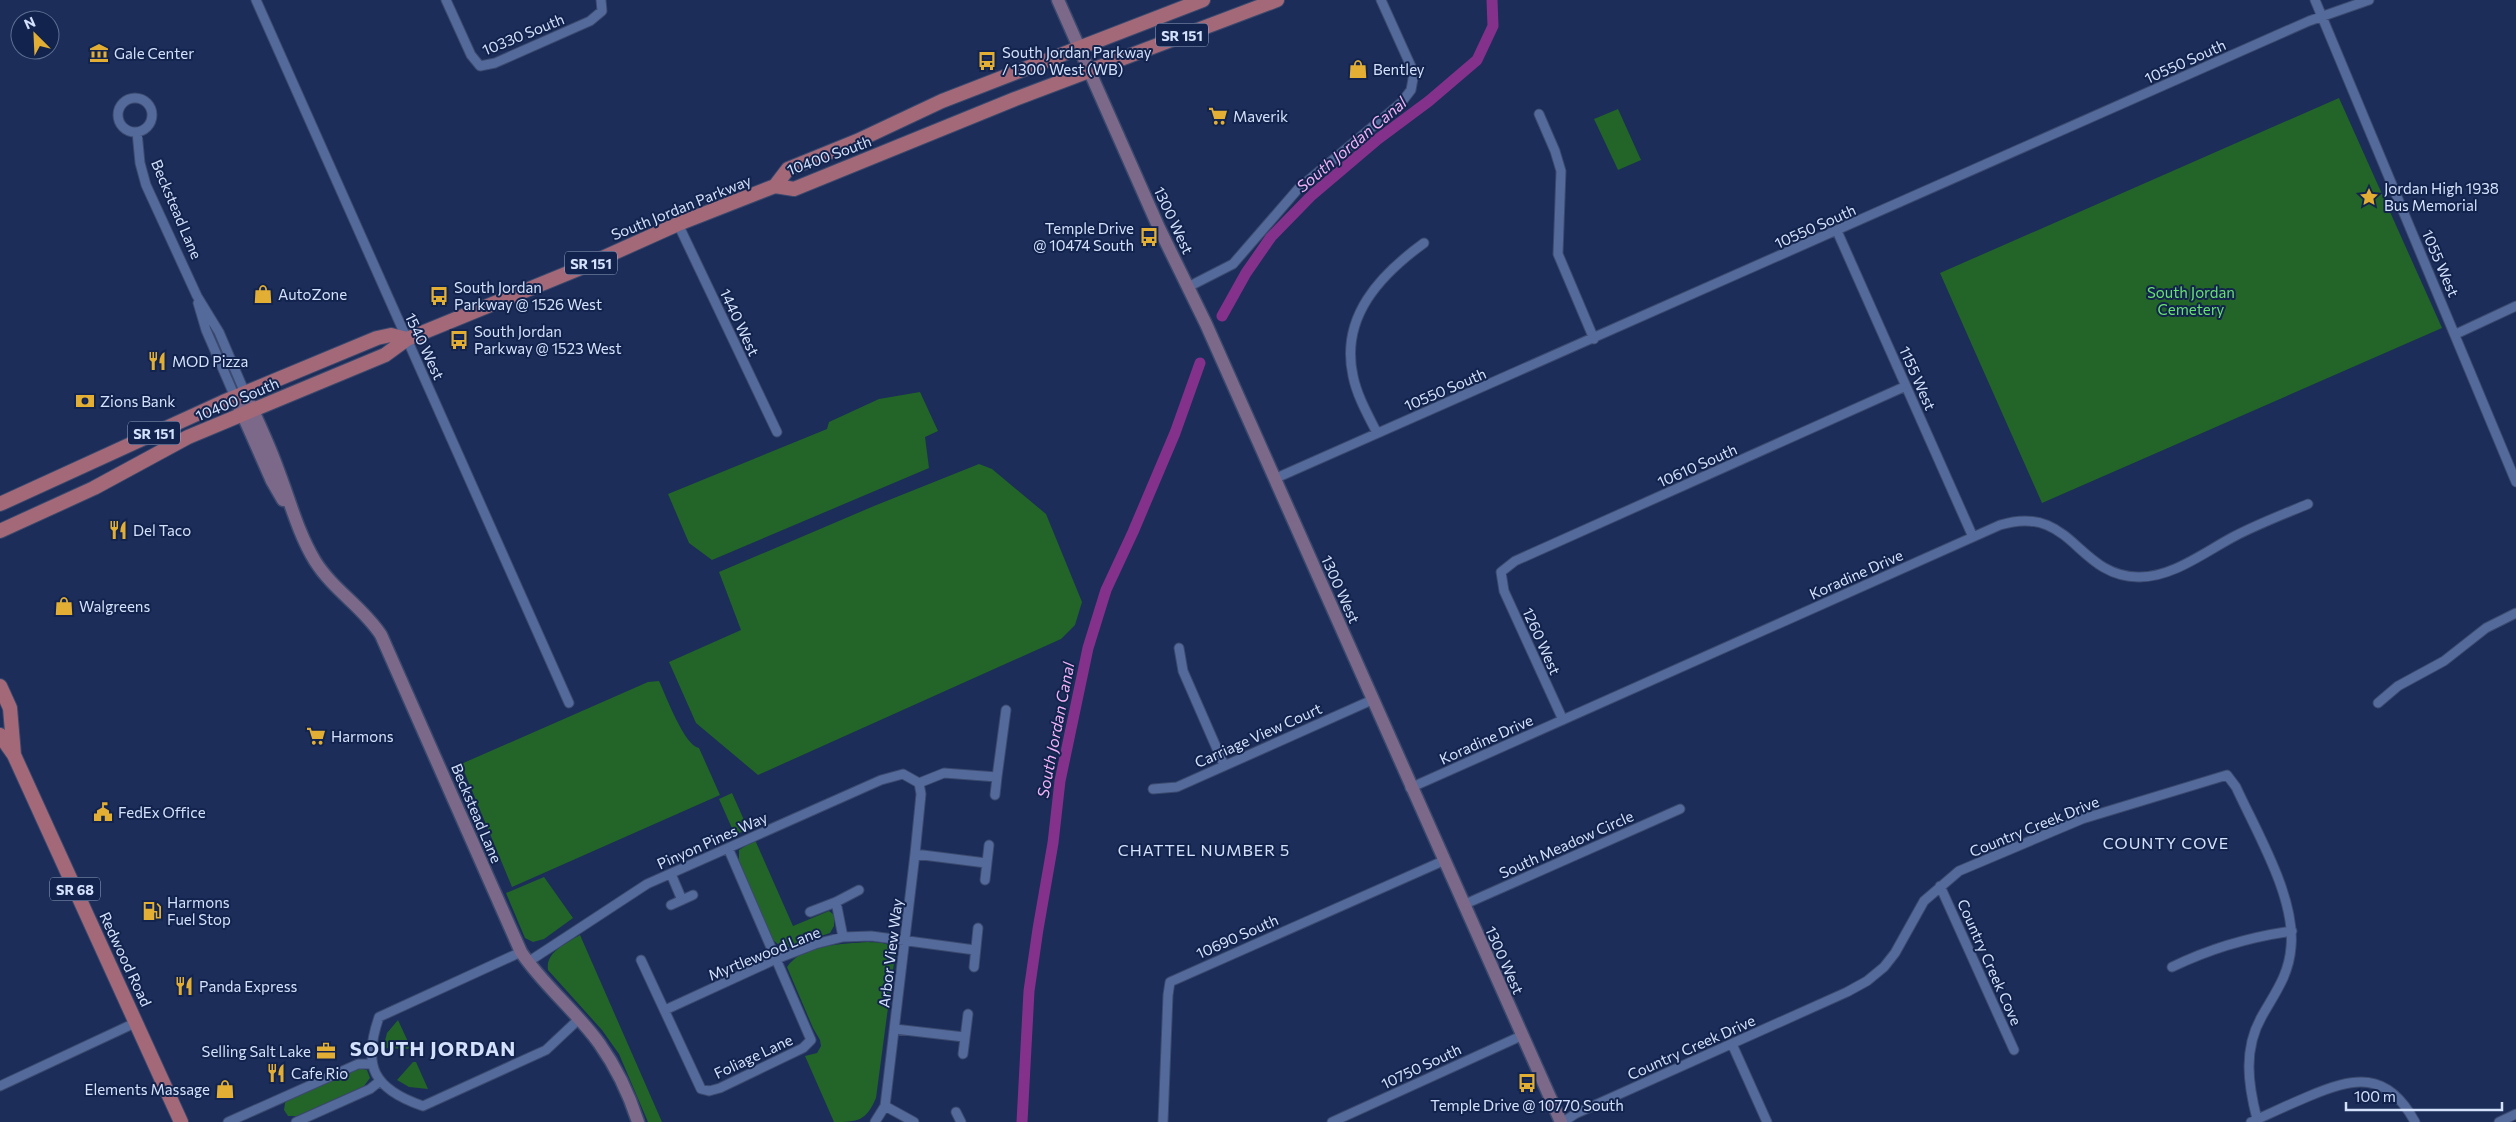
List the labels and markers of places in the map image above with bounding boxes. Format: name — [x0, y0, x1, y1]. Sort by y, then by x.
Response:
museum icon: Gale Center — [88, 42, 110, 64]
place label: South Jordan Parkway / 1300 West (WB) — [1002, 43, 1152, 78]
place label: Gale Center — [114, 44, 194, 62]
bus stop icon: South Jordan Parkway / 1300 West (WB) — [976, 50, 998, 72]
shop icon: Bentley — [1347, 58, 1369, 80]
place label: Bentley — [1373, 60, 1425, 78]
supermarket icon: Maverik — [1207, 105, 1229, 127]
place label: Maverik — [1233, 107, 1288, 125]
place label: Jordan High 1938 Bus Memorial — [2384, 179, 2499, 214]
place icon: Jordan High 1938 Bus Memorial — [2358, 186, 2380, 208]
place label: Temple Drive @ 10474 South — [1033, 219, 1134, 254]
bus stop icon: Temple Drive @ 10474 South — [1138, 226, 1160, 248]
place label: South Jordan Parkway @ 1526 West — [454, 278, 602, 313]
shop icon: AutoZone — [252, 283, 274, 305]
place label: AutoZone — [278, 285, 347, 303]
bus stop icon: South Jordan Parkway @ 1526 West — [428, 285, 450, 307]
place label: South Jordan Parkway @ 1523 West — [474, 322, 622, 357]
bus stop icon: South Jordan Parkway @ 1523 West — [448, 329, 470, 351]
restaurant icon: MOD Pizza — [146, 350, 168, 372]
place label: MOD Pizza — [172, 352, 248, 370]
bank icon: Zions Bank — [74, 390, 96, 412]
place label: Zions Bank — [100, 392, 175, 410]
restaurant icon: Del Taco — [107, 519, 129, 541]
place label: Del Taco — [133, 521, 191, 539]
shop icon: Walgreens — [53, 595, 75, 617]
place label: Walgreens — [79, 597, 150, 615]
supermarket icon: Harmons — [305, 725, 327, 747]
place label: Harmons — [331, 727, 394, 745]
public building icon: FedEx Office — [92, 801, 114, 823]
place label: FedEx Office — [118, 803, 206, 821]
place label: Harmons Fuel Stop — [167, 893, 231, 928]
fuel station icon: Harmons Fuel Stop — [141, 900, 163, 922]
restaurant icon: Panda Express — [173, 975, 195, 997]
place label: Panda Express — [199, 977, 297, 995]
office icon: Selling Salt Lake — [315, 1040, 337, 1062]
place label: Selling Salt Lake — [202, 1042, 311, 1060]
restaurant icon: Cafe Rio — [265, 1062, 287, 1084]
place label: Cafe Rio — [291, 1064, 348, 1082]
bus stop icon: Temple Drive @ 10770 South — [1516, 1072, 1538, 1094]
shop icon: Elements Massage — [214, 1078, 236, 1100]
place label: Elements Massage — [85, 1080, 210, 1098]
place label: Temple Drive @ 10770 South — [1430, 1096, 1624, 1114]

